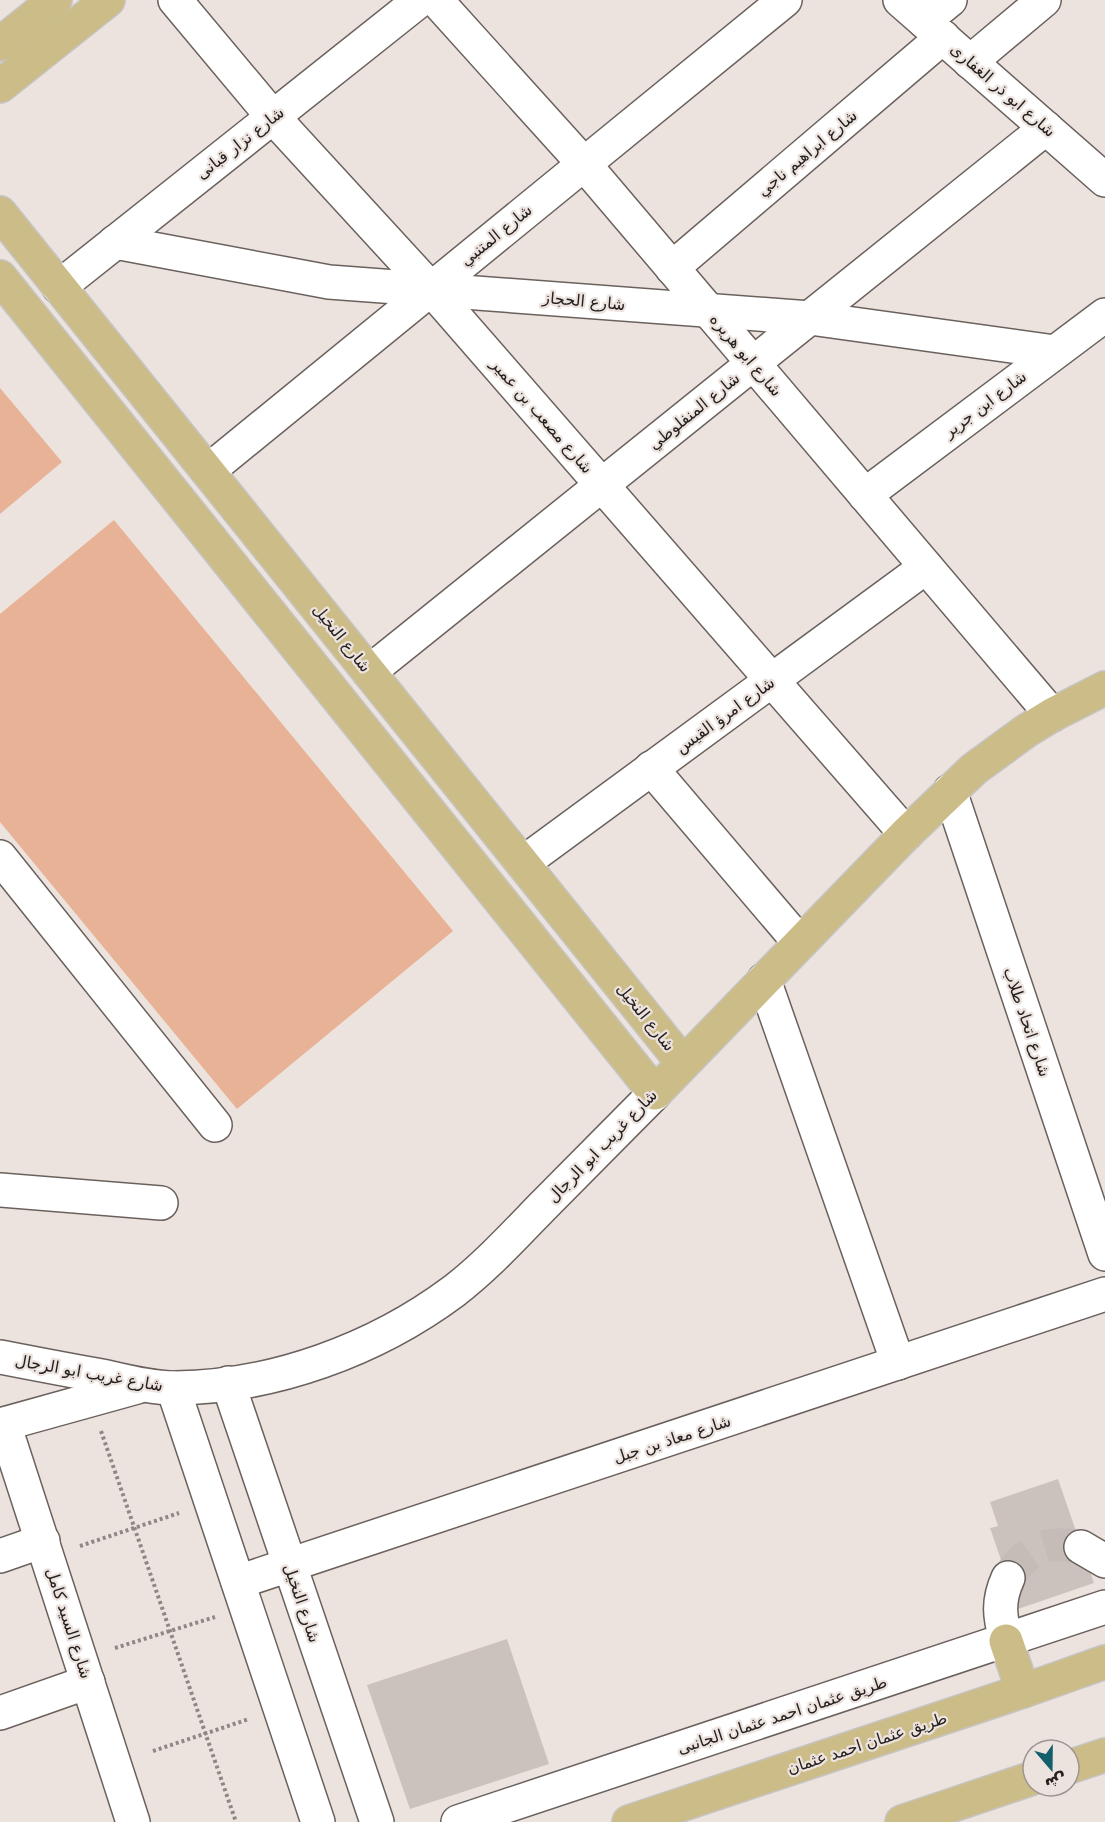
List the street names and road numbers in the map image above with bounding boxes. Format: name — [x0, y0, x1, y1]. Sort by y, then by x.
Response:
street label: شارع ابو ذر الغفارى — [946, 39, 1059, 142]
street label: شارع نزار قبانى — [192, 103, 288, 184]
street label: شارع ابراهيم ناجي — [753, 106, 861, 201]
street label: شارع المتنبي — [456, 200, 536, 271]
street label: شارع الحجاز — [541, 288, 626, 315]
street label: شارع ابو هريره — [705, 310, 786, 401]
street label: شارع مصعب بن عمير — [486, 354, 597, 478]
street label: شارع ابن جرير — [939, 367, 1031, 443]
street label: شارع المنفلوطي — [645, 368, 744, 454]
street label: شارع النخيل — [308, 600, 375, 676]
street label: شارع امرؤ القيس — [672, 673, 779, 758]
street label: شارع اتحاد طلاب — [998, 965, 1055, 1079]
street label: شارع النخيل — [612, 979, 679, 1055]
street label: شارع غريب ابو الرجال — [543, 1085, 662, 1207]
street label: شارع غريب ابو الرجال — [13, 1351, 164, 1396]
street label: شارع معاذ بن جبل — [611, 1411, 734, 1468]
street label: شارع النخيل — [279, 1561, 324, 1645]
street label: شارع السيد كامل — [41, 1565, 96, 1681]
street label: طريق عثمان احمد عثمان الجانبى — [675, 1672, 889, 1758]
street label: طريق عثمان احمد عثمان — [785, 1708, 949, 1778]

